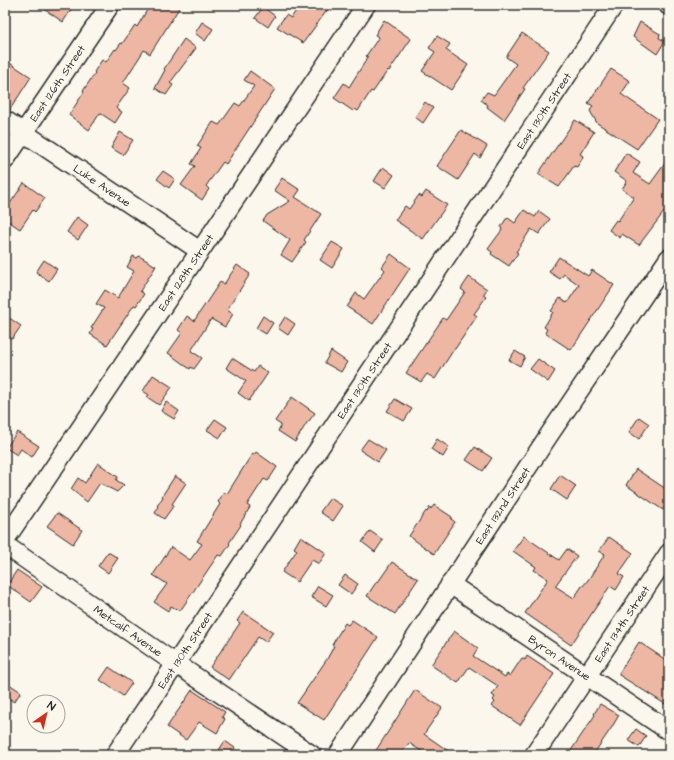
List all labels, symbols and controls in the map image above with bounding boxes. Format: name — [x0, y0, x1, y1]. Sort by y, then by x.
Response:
street label: East 126th Street — [26, 41, 89, 124]
street label: East 130th Street — [513, 69, 575, 152]
street label: Luke Avenue — [70, 161, 134, 210]
street label: East 128th Street — [154, 230, 217, 314]
street label: East 130th Street — [333, 339, 395, 421]
street label: East 132nd Street — [472, 463, 534, 547]
street label: East 134th Street — [591, 582, 653, 665]
street label: Metcalf Avenue — [91, 602, 165, 660]
street label: East 130th Street — [154, 609, 216, 691]
street label: Byron Avenue — [526, 631, 594, 684]
north arrow — [26, 694, 66, 734]
text: N — [44, 698, 58, 714]

